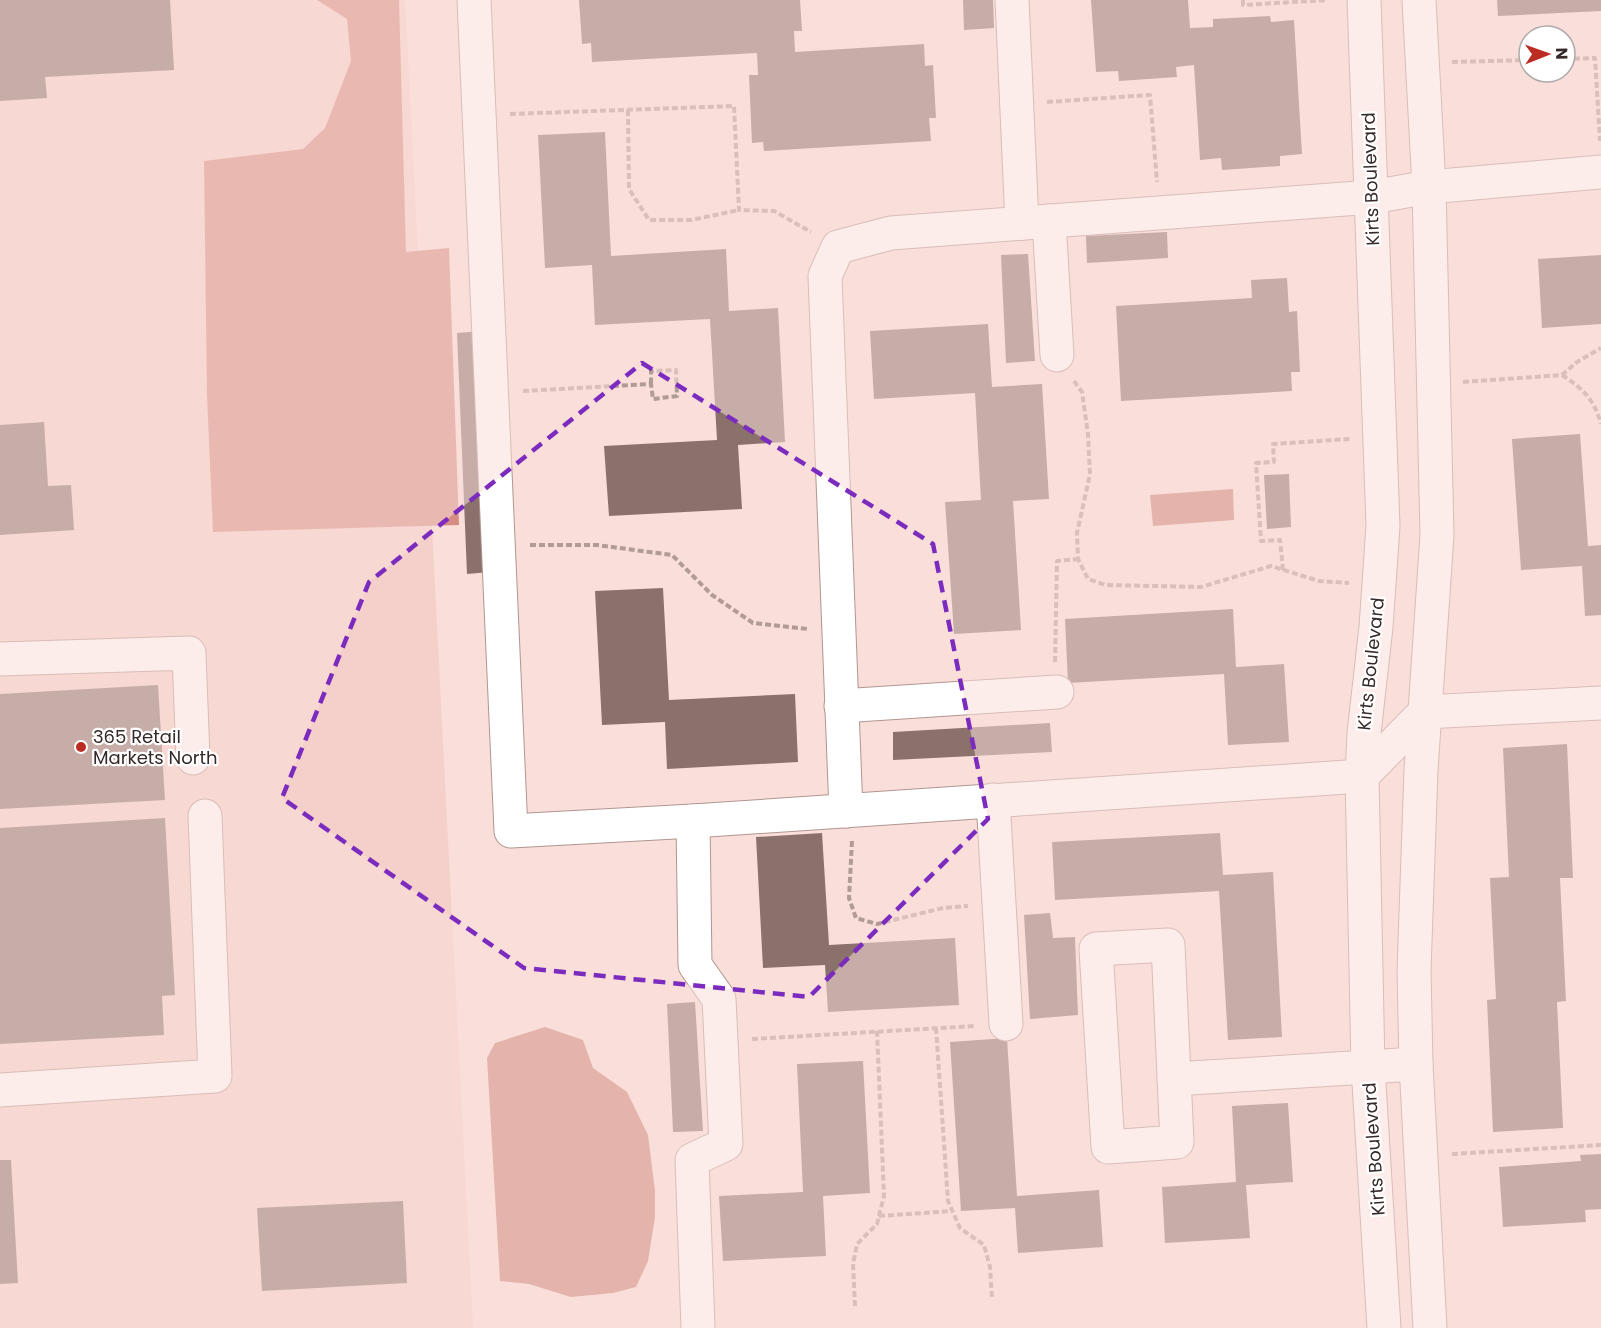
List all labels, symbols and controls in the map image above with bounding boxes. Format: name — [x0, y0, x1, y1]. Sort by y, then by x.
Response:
north arrow — [1517, 24, 1577, 84]
text: N — [1550, 48, 1573, 60]
street label: Kirts Boulevard — [1356, 112, 1385, 246]
street label: Kirts Boulevard — [1351, 596, 1390, 732]
place label: 365 Retail Markets North — [93, 724, 218, 770]
marker: 365 Retail Markets North — [74, 740, 88, 754]
street label: Kirts Boulevard — [1356, 1082, 1391, 1216]

